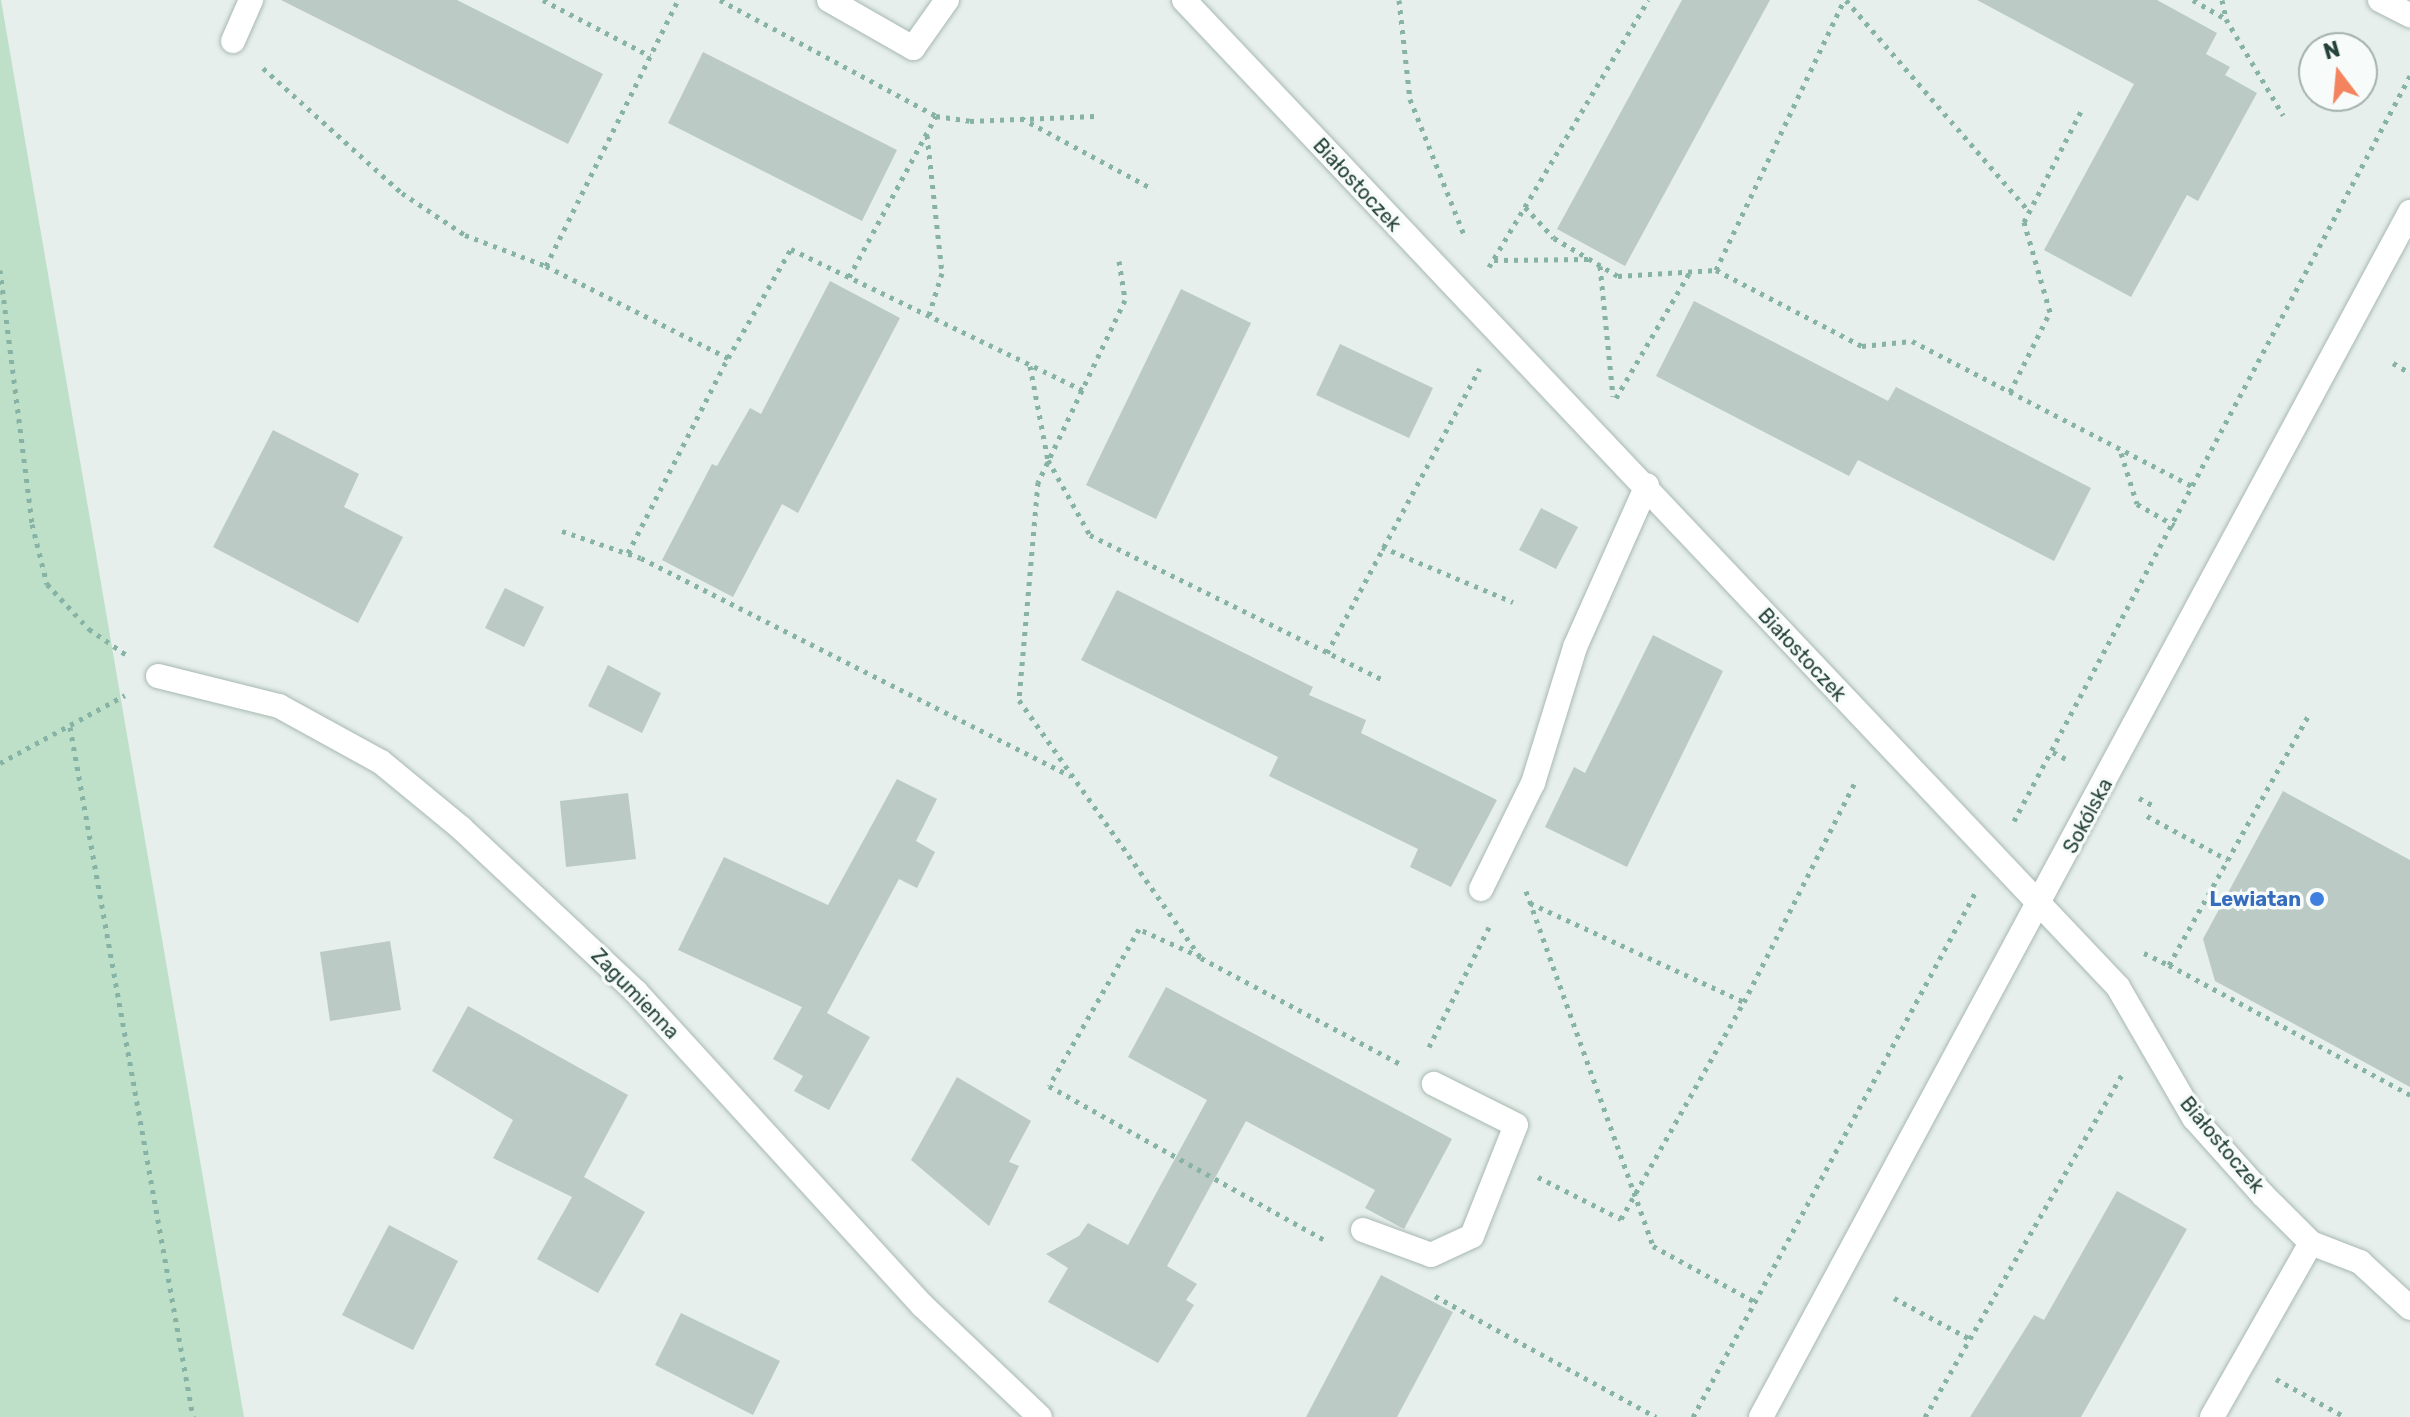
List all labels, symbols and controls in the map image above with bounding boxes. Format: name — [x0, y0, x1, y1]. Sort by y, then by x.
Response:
north arrow — [2298, 32, 2378, 112]
text: N — [2320, 35, 2343, 66]
street label: Białostoczek — [1308, 134, 1406, 236]
street label: Białostoczek — [1753, 604, 1851, 706]
street label: Sokólska — [2058, 774, 2118, 858]
place label: Lewiatan — [2209, 887, 2301, 911]
marker: Lewiatan — [2308, 890, 2326, 908]
street label: Zagumienna — [586, 944, 684, 1044]
street label: Białostoczek — [2175, 1092, 2269, 1198]

